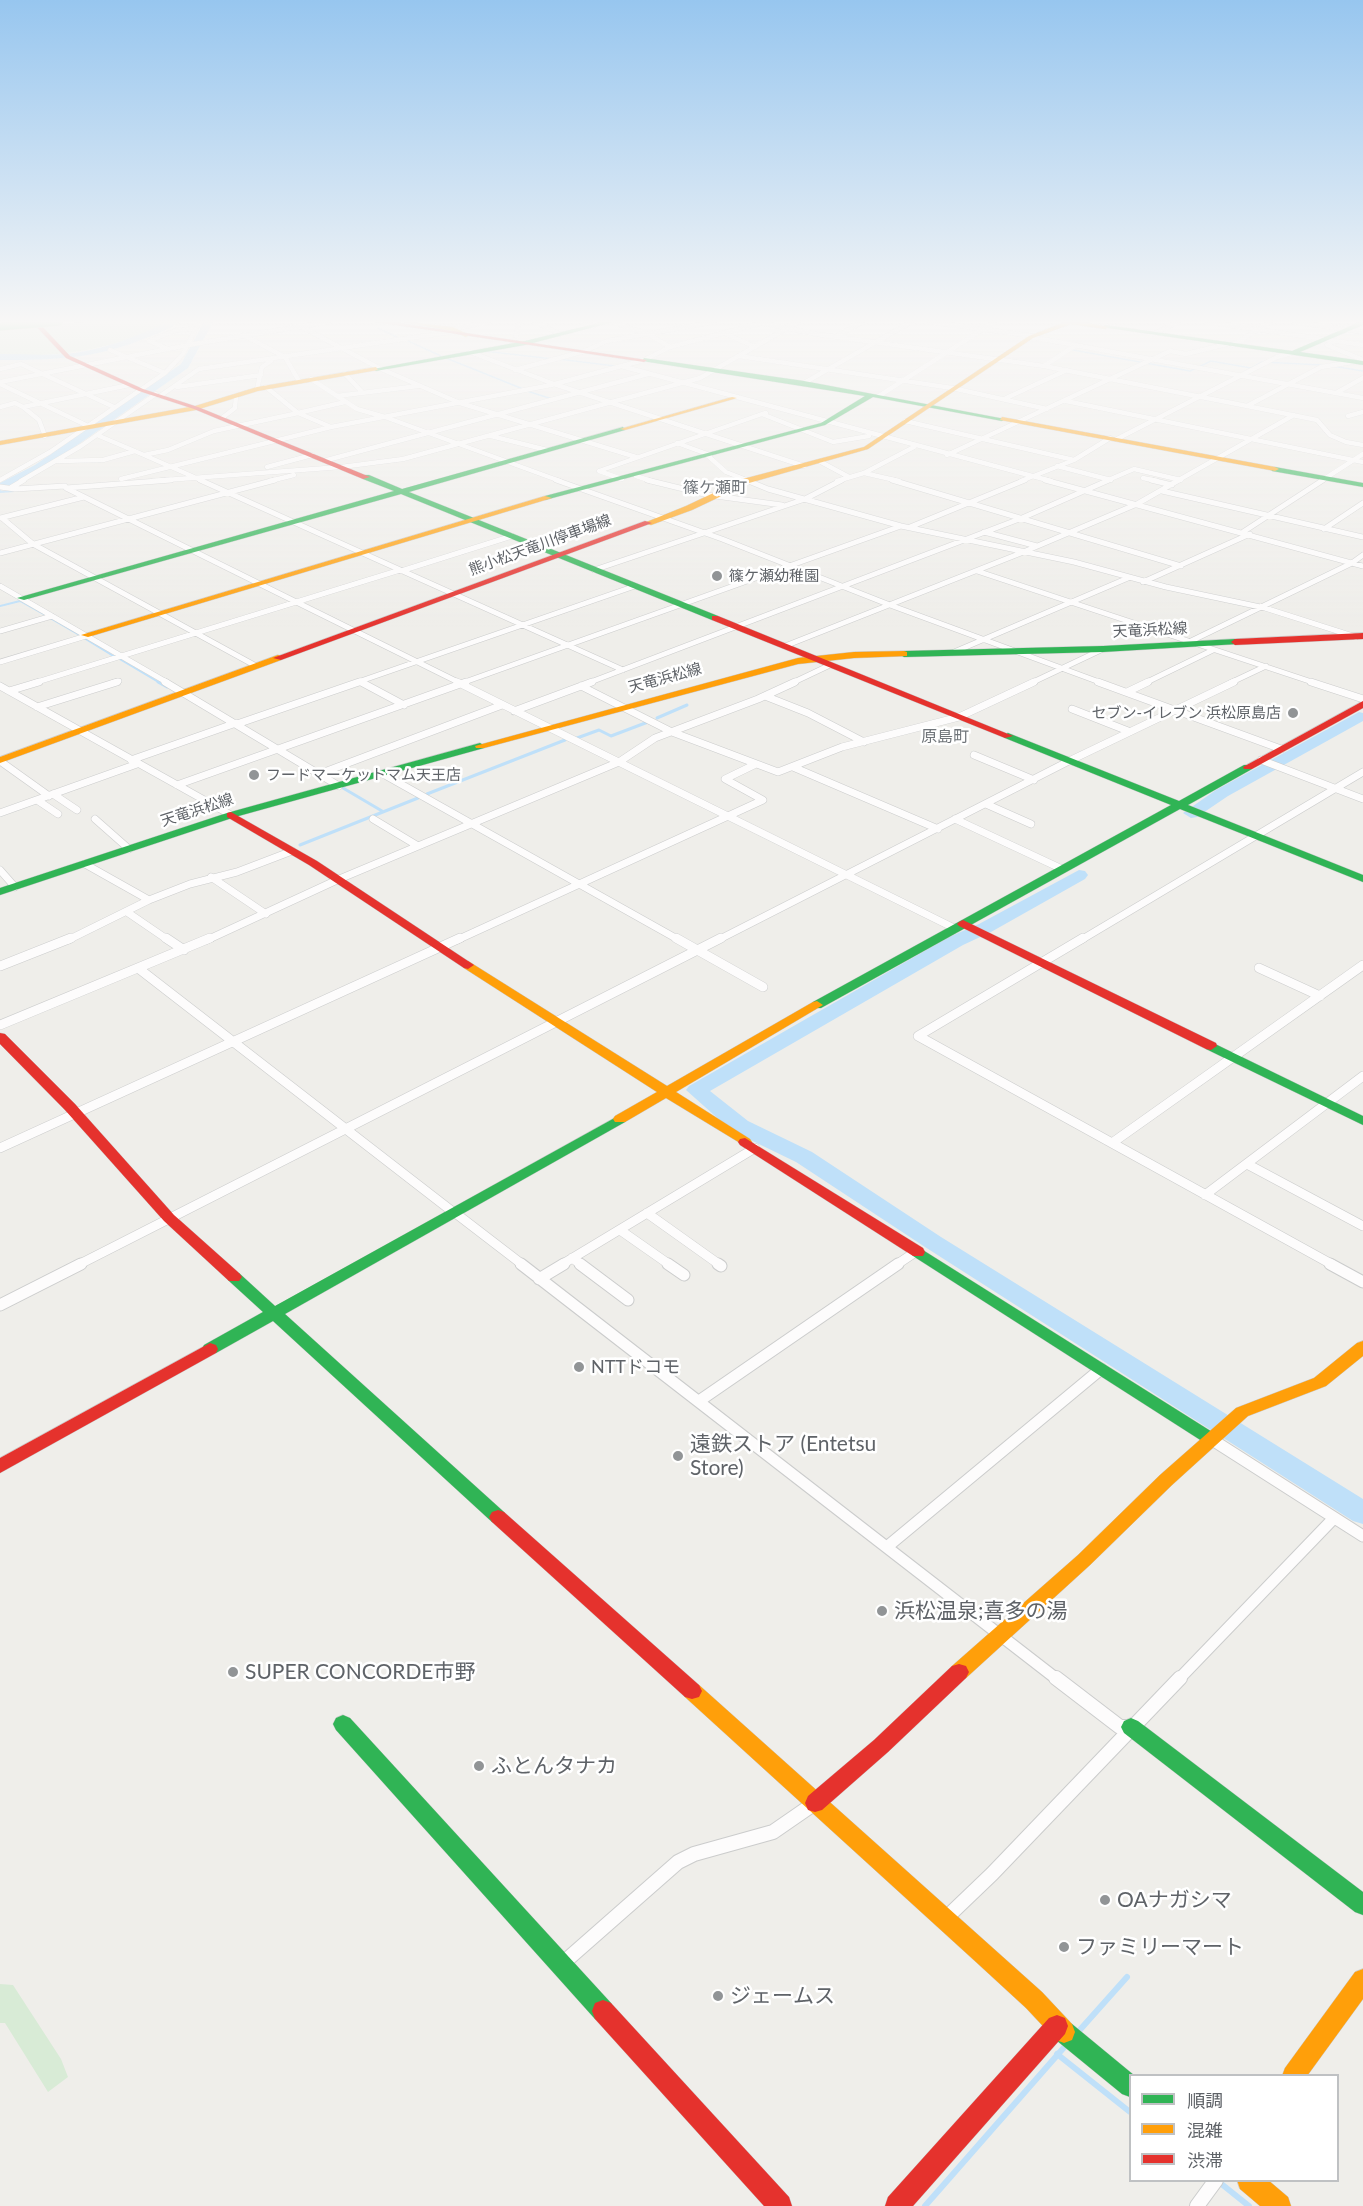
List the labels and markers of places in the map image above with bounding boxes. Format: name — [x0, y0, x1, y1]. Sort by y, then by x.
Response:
place label: 篠ケ瀬幼稚園 — [729, 567, 819, 585]
marker: 篠ケ瀬幼稚園 — [710, 569, 724, 583]
place label: セブン‐イレブン 浜松原島店 — [1092, 704, 1281, 722]
marker: セブン‐イレブン 浜松原島店 — [1286, 706, 1300, 720]
place label: フードマーケットマム天王店 — [266, 766, 461, 784]
marker: フードマーケットマム天王店 — [247, 768, 261, 782]
place label: NTTドコモ — [591, 1356, 680, 1378]
marker: NTTドコモ — [572, 1360, 586, 1374]
place label: 遠鉄ストア (Entetsu Store) — [690, 1431, 876, 1481]
marker: 遠鉄ストア (Entetsu Store) — [671, 1449, 685, 1463]
place label: 浜松温泉;喜多の湯 — [894, 1598, 1067, 1624]
marker: 浜松温泉;喜多の湯 — [875, 1604, 889, 1618]
place label: SUPER CONCORDE市野 — [245, 1659, 475, 1685]
marker: SUPER CONCORDE市野 — [226, 1665, 240, 1679]
place label: ふとんタナカ — [491, 1753, 617, 1779]
marker: ふとんタナカ — [472, 1759, 486, 1773]
place label: OAナガシマ — [1117, 1887, 1232, 1913]
marker: OAナガシマ — [1098, 1893, 1112, 1907]
place label: ファミリーマート — [1076, 1934, 1244, 1960]
marker: ファミリーマート — [1057, 1940, 1071, 1954]
place label: ジェームス — [730, 1983, 835, 2009]
marker: ジェームス — [711, 1989, 725, 2003]

